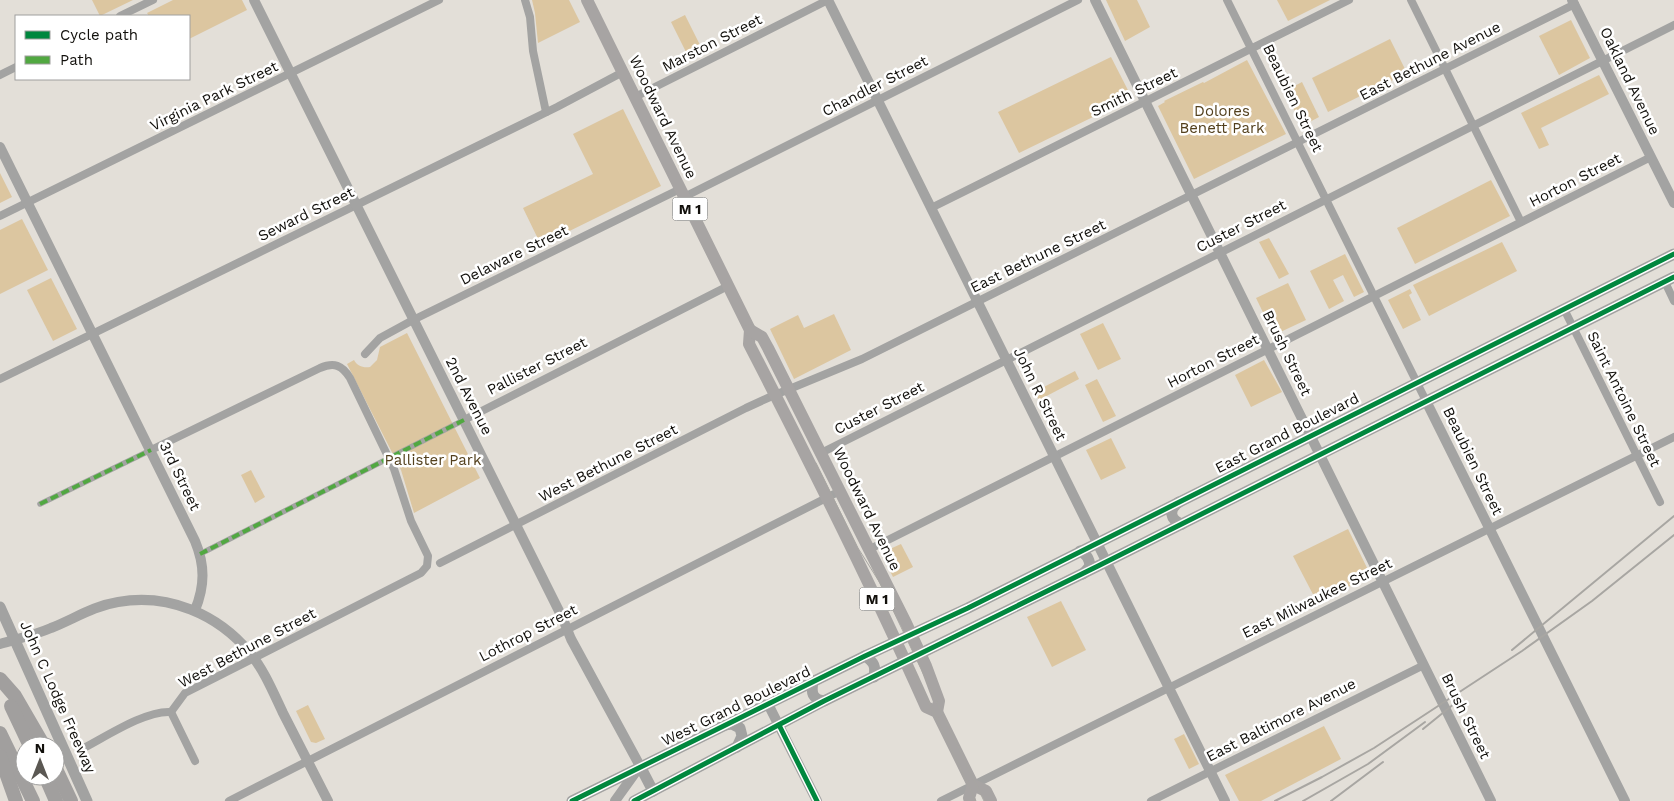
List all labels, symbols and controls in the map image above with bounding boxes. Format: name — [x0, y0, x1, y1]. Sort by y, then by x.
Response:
street label: Marston Street — [659, 10, 766, 76]
legend — [15, 15, 190, 80]
street label: East Bethune Avenue — [1356, 18, 1504, 104]
street label: Oakland Avenue — [1596, 24, 1664, 138]
text: Cycle path — [60, 26, 138, 44]
street label: Beaubien Street — [1259, 41, 1327, 156]
text: Path — [60, 51, 93, 69]
street label: Chandler Street — [819, 51, 931, 120]
street label: Woodward Avenue — [625, 52, 701, 182]
street label: Virginia Park Street — [147, 57, 282, 135]
street label: Smith Street — [1088, 63, 1181, 121]
park label: Dolores Benett Park — [1179, 102, 1265, 137]
street label: Horton Street — [1526, 149, 1624, 211]
street label: Seward Street — [255, 183, 358, 245]
street label: Custer Street — [1193, 195, 1290, 256]
road number: M 1 — [672, 198, 708, 220]
street label: East Bethune Street — [967, 215, 1109, 297]
street label: Delaware Street — [457, 221, 572, 289]
street label: Brush Street — [1259, 307, 1316, 399]
street label: Saint Antoine Street — [1583, 328, 1665, 470]
street label: Horton Street — [1164, 330, 1262, 392]
street label: Pallister Street — [484, 333, 591, 399]
street label: John R Street — [1010, 345, 1071, 444]
street label: 2nd Avenue — [442, 354, 496, 438]
street label: Custer Street — [831, 377, 928, 438]
street label: East Grand Boulevard — [1212, 389, 1362, 477]
street label: Beaubien Street — [1439, 404, 1507, 519]
street label: West Bethune Street — [536, 420, 681, 506]
street label: 3rd Street — [156, 439, 205, 514]
street label: Woodward Avenue — [829, 444, 905, 574]
park label: Pallister Park — [385, 451, 482, 469]
street label: East Milwaukee Street — [1239, 554, 1395, 642]
road number: M 1 — [860, 588, 894, 610]
street label: Lothrop Street — [476, 600, 581, 665]
street label: West Bethune Street — [175, 604, 319, 692]
street label: John C Lodge Freeway — [16, 618, 100, 776]
street label: West Grand Boulevard — [659, 662, 813, 750]
street label: Brush Street — [1438, 670, 1495, 762]
street label: East Baltimore Avenue — [1203, 674, 1359, 766]
north arrow — [15, 736, 65, 786]
text: N — [35, 740, 45, 756]

